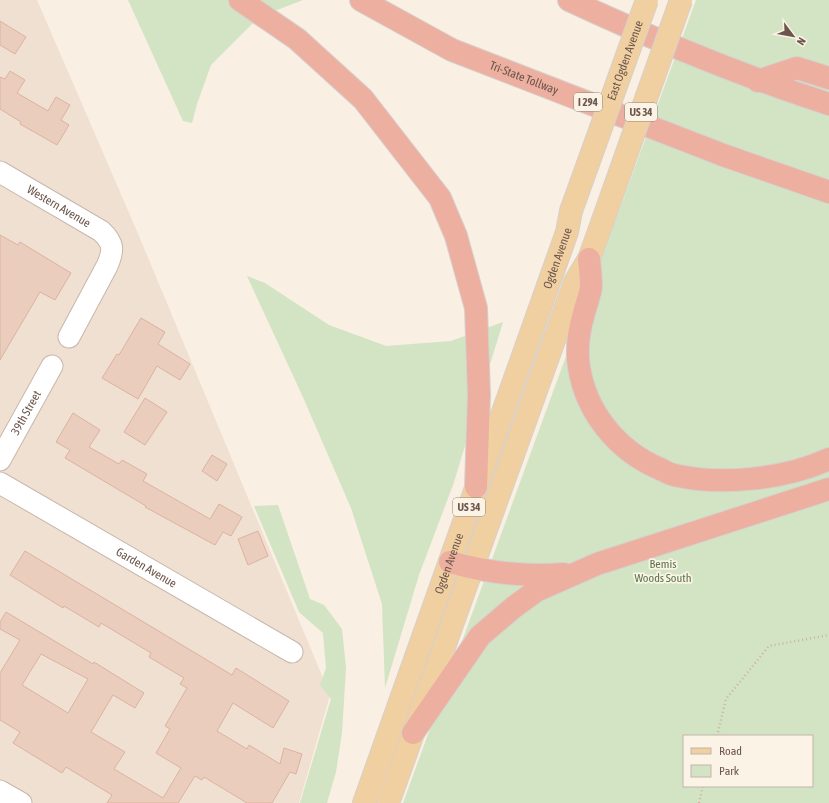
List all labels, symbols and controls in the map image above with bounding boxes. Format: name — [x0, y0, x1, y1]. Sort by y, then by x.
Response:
north arrow — [773, 16, 813, 56]
street label: East Ogden Avenue — [604, 19, 646, 102]
text: N — [795, 35, 808, 47]
street label: Tri-State Tollway — [488, 58, 560, 98]
road number: I 294 — [574, 93, 602, 111]
road number: US 34 — [625, 103, 657, 121]
street label: Western Avenue — [24, 182, 93, 230]
street label: Ogden Avenue — [540, 227, 575, 291]
street label: 39th Street — [8, 388, 44, 437]
road number: US 34 — [453, 498, 485, 516]
street label: Ogden Avenue — [432, 531, 466, 596]
street label: Garden Avenue — [114, 545, 179, 591]
park label: Bemis Woods South — [635, 557, 691, 585]
legend — [683, 735, 813, 787]
text: Road — [719, 744, 742, 758]
text: Park — [719, 764, 740, 778]

